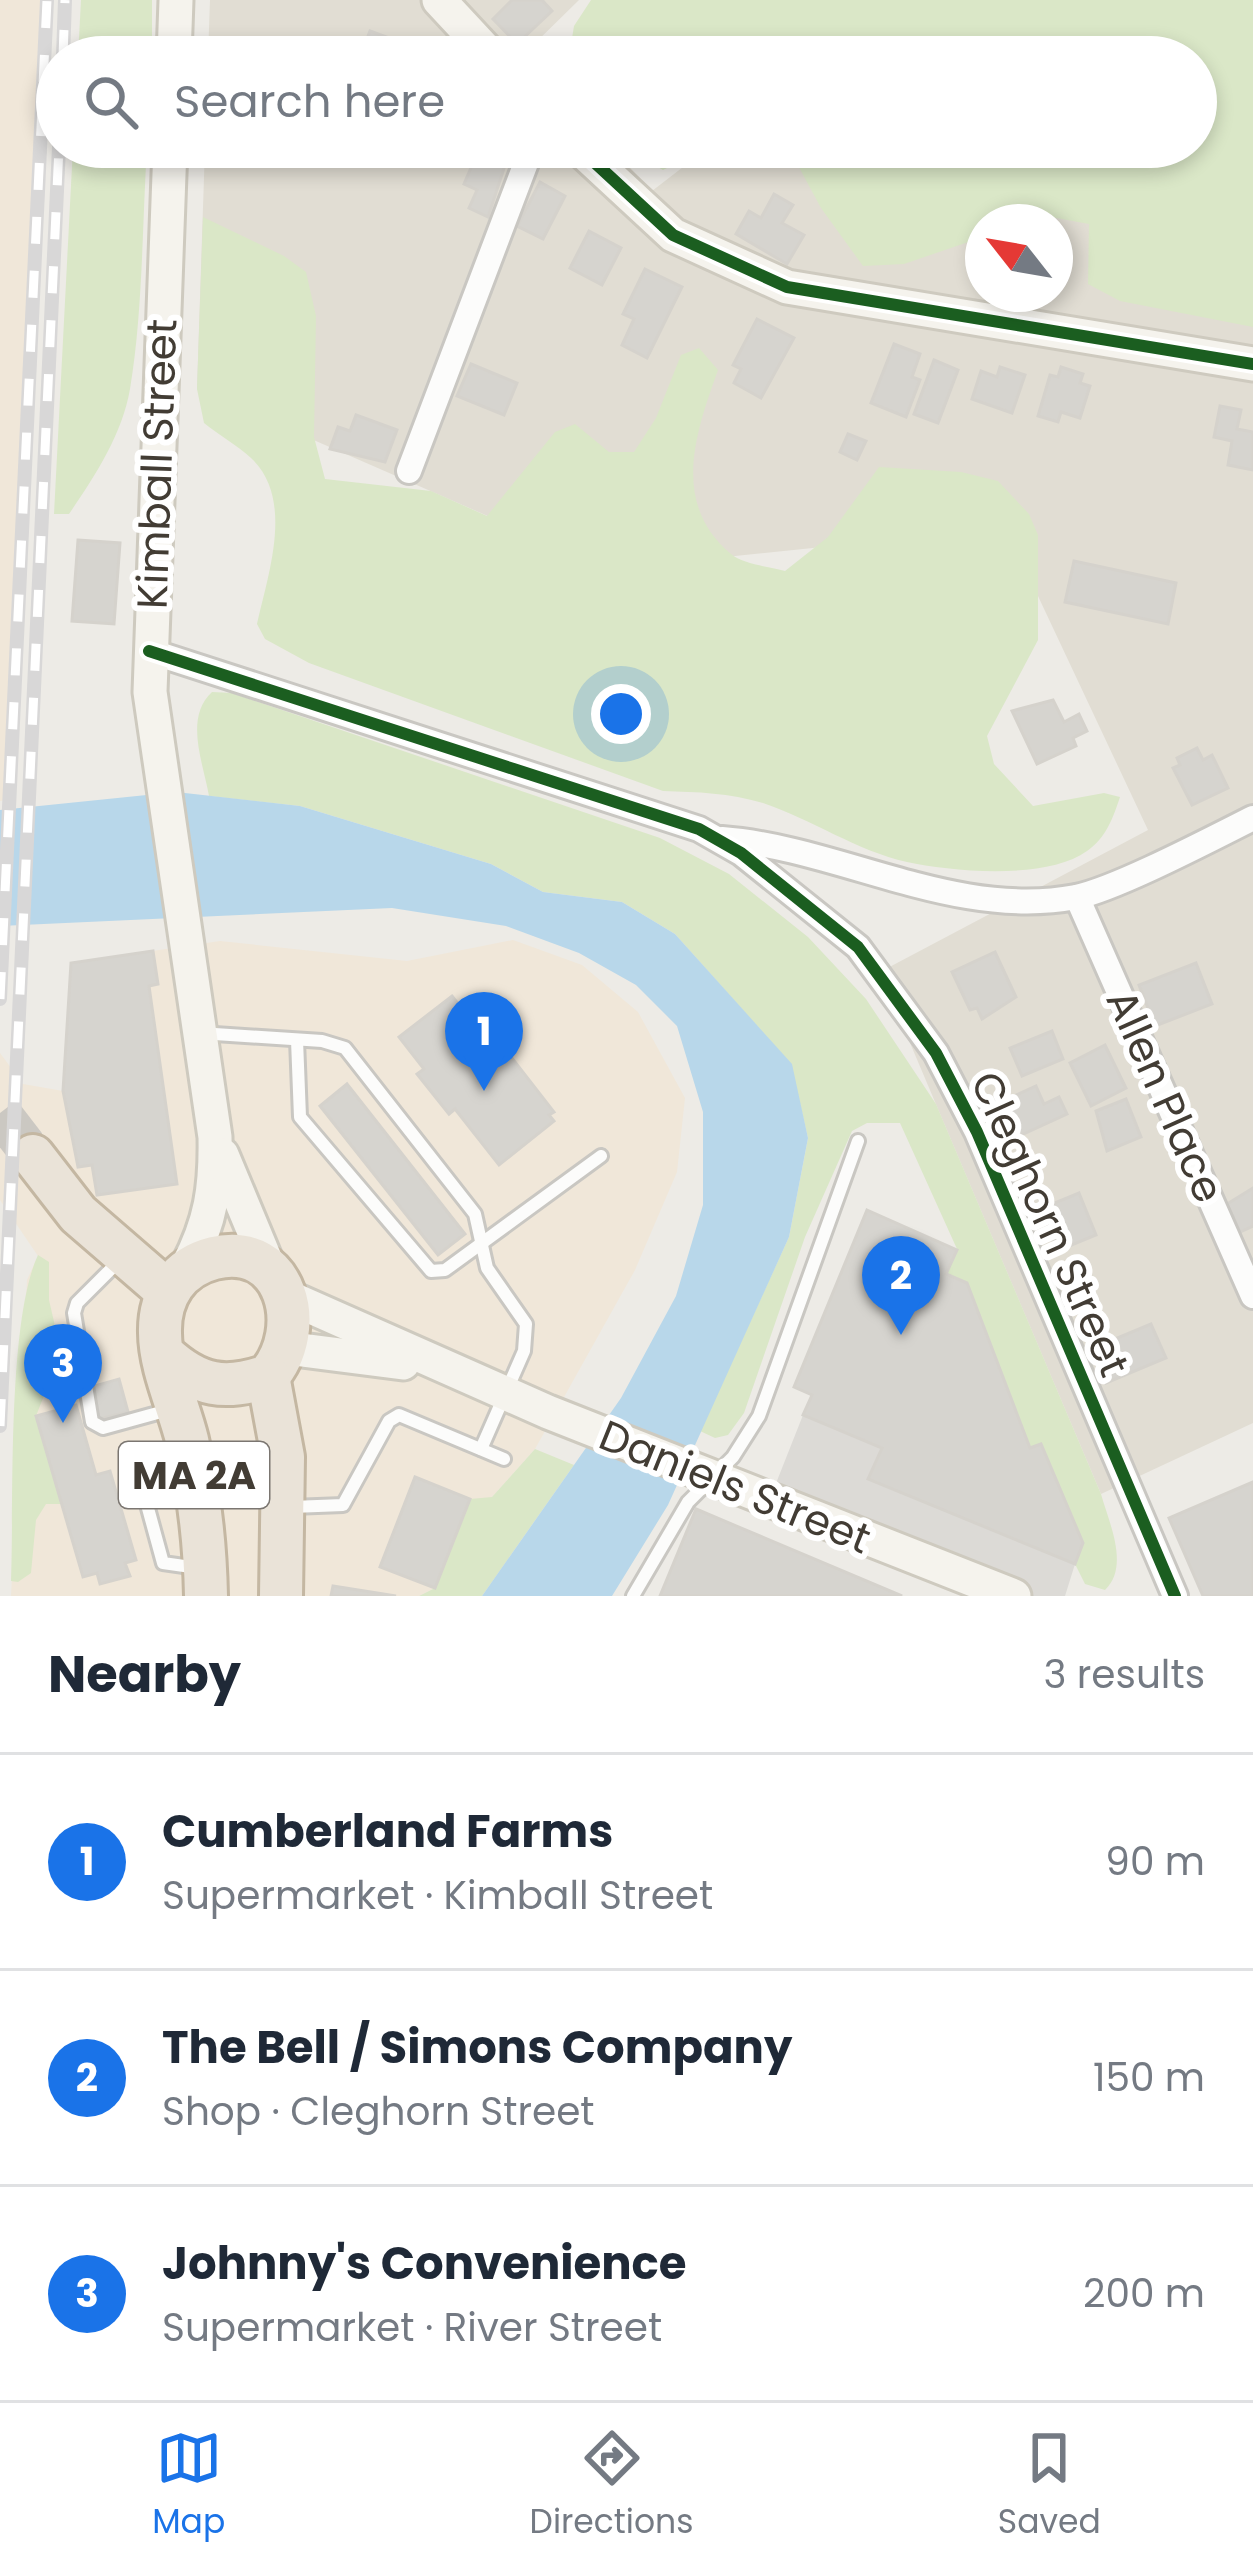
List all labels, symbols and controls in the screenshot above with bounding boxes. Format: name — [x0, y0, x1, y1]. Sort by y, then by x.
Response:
search box — [36, 36, 1217, 168]
icon: search — [78, 69, 144, 135]
text: Search here — [174, 70, 445, 133]
north arrow — [965, 204, 1073, 312]
street label: Kimball Street — [122, 318, 192, 610]
your location — [591, 684, 651, 744]
street label: Allen Place — [1092, 980, 1238, 1212]
pin: 1 — [445, 992, 523, 1091]
street label: Cleghorn Street — [956, 1062, 1144, 1386]
pin: 2 — [862, 1236, 940, 1335]
pin: 3 — [24, 1324, 102, 1423]
street label: Daniels Street — [591, 1406, 879, 1568]
road number: MA 2A — [119, 1442, 269, 1508]
text: Nearby — [48, 1638, 241, 1710]
text: 3 results — [1043, 1647, 1205, 1702]
text: Cumberland Farms — [162, 1800, 613, 1863]
text: 1 — [80, 1834, 94, 1889]
text: 90 m — [1105, 1834, 1205, 1889]
text: Supermarket · Kimball Street — [162, 1868, 713, 1923]
text: The Bell / Simons Company — [162, 2016, 792, 2079]
text: 2 — [76, 2050, 98, 2105]
text: 150 m — [1093, 2050, 1205, 2105]
text: Shop · Cleghorn Street — [162, 2084, 595, 2139]
text: Johnny's Convenience — [162, 2232, 686, 2295]
text: 3 — [75, 2266, 99, 2321]
text: 200 m — [1083, 2266, 1205, 2321]
text: Supermarket · River Street — [162, 2300, 662, 2355]
tab: Map — [152, 2425, 225, 2547]
tab: Directions — [530, 2425, 693, 2547]
tab: Saved — [998, 2425, 1101, 2547]

